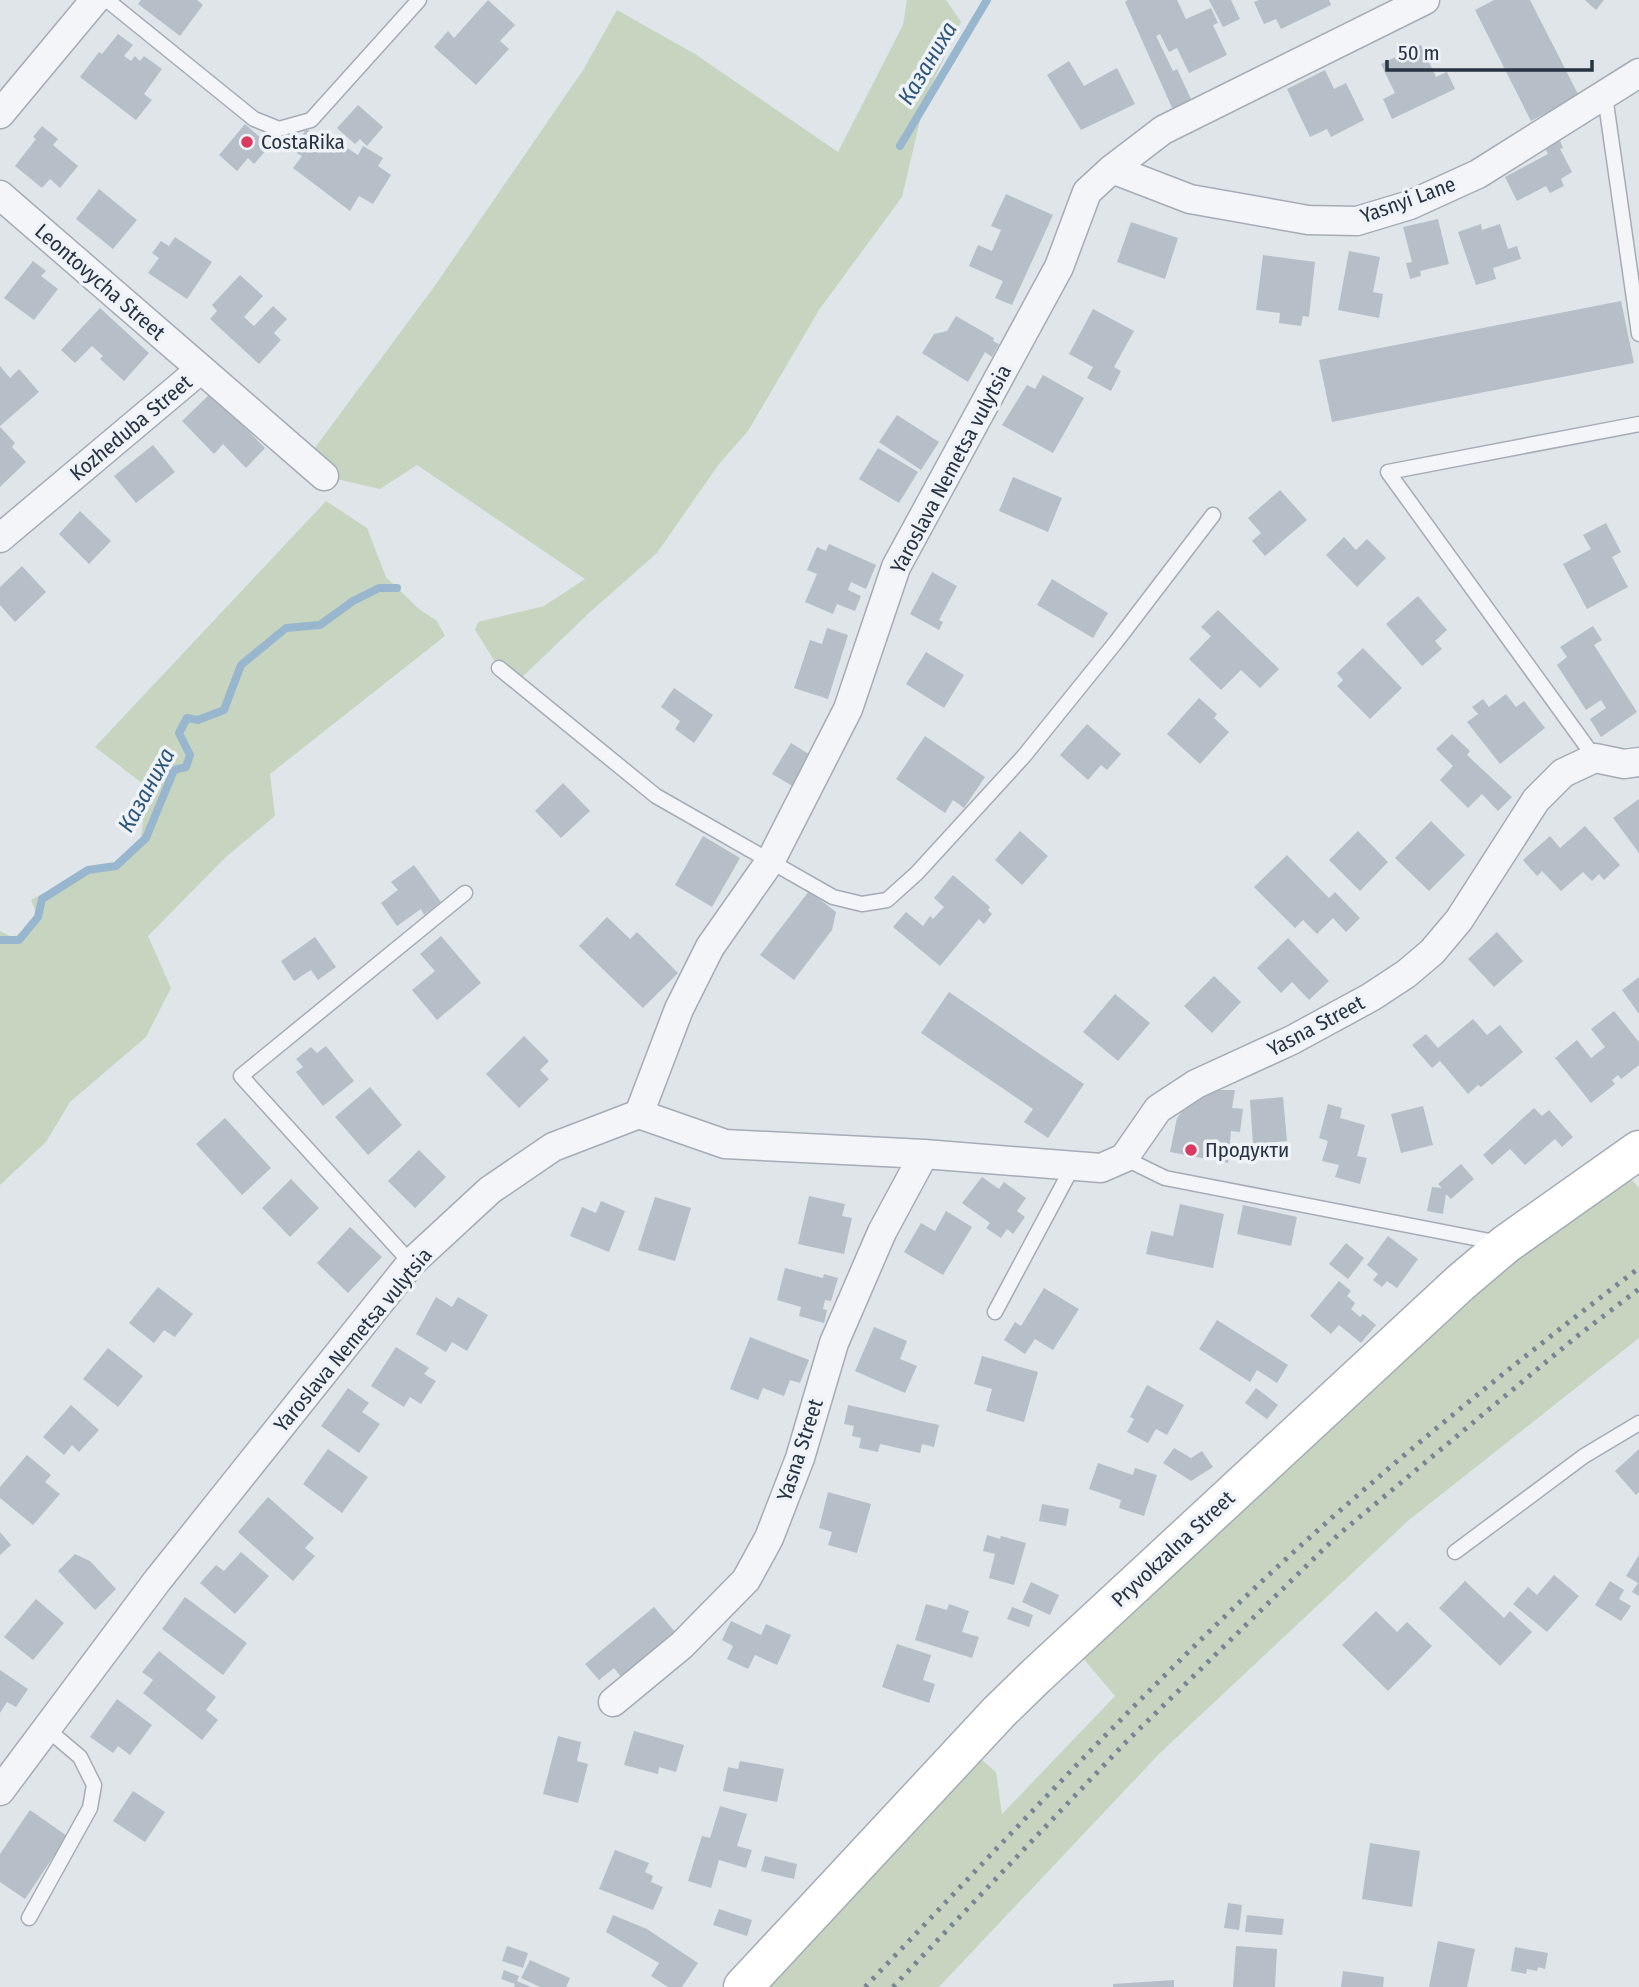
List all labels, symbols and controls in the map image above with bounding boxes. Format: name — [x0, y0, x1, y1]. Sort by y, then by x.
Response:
water label: Казаниха — [891, 16, 963, 110]
scale bar — [1387, 28, 1592, 72]
text: 50 m — [1398, 40, 1440, 66]
place label: CostaRika — [261, 129, 345, 155]
marker: CostaRika — [239, 134, 255, 150]
street label: Yasnyi Lane — [1357, 171, 1459, 229]
street label: Leontovycha Street — [29, 218, 171, 346]
street label: Yaroslava Nemetsa vulytsia — [885, 360, 1017, 578]
street label: Kozheduba Street — [65, 369, 197, 487]
water label: Казаниха — [111, 743, 181, 837]
street label: Yasna Street — [1263, 990, 1369, 1062]
place label: Продукти — [1205, 1137, 1289, 1163]
marker: Продукти — [1183, 1142, 1199, 1158]
street label: Yaroslava Nemetsa vulytsia — [268, 1243, 438, 1437]
street label: Yasna Street — [771, 1396, 829, 1504]
street label: Pryvokzalna Street — [1106, 1485, 1240, 1613]

